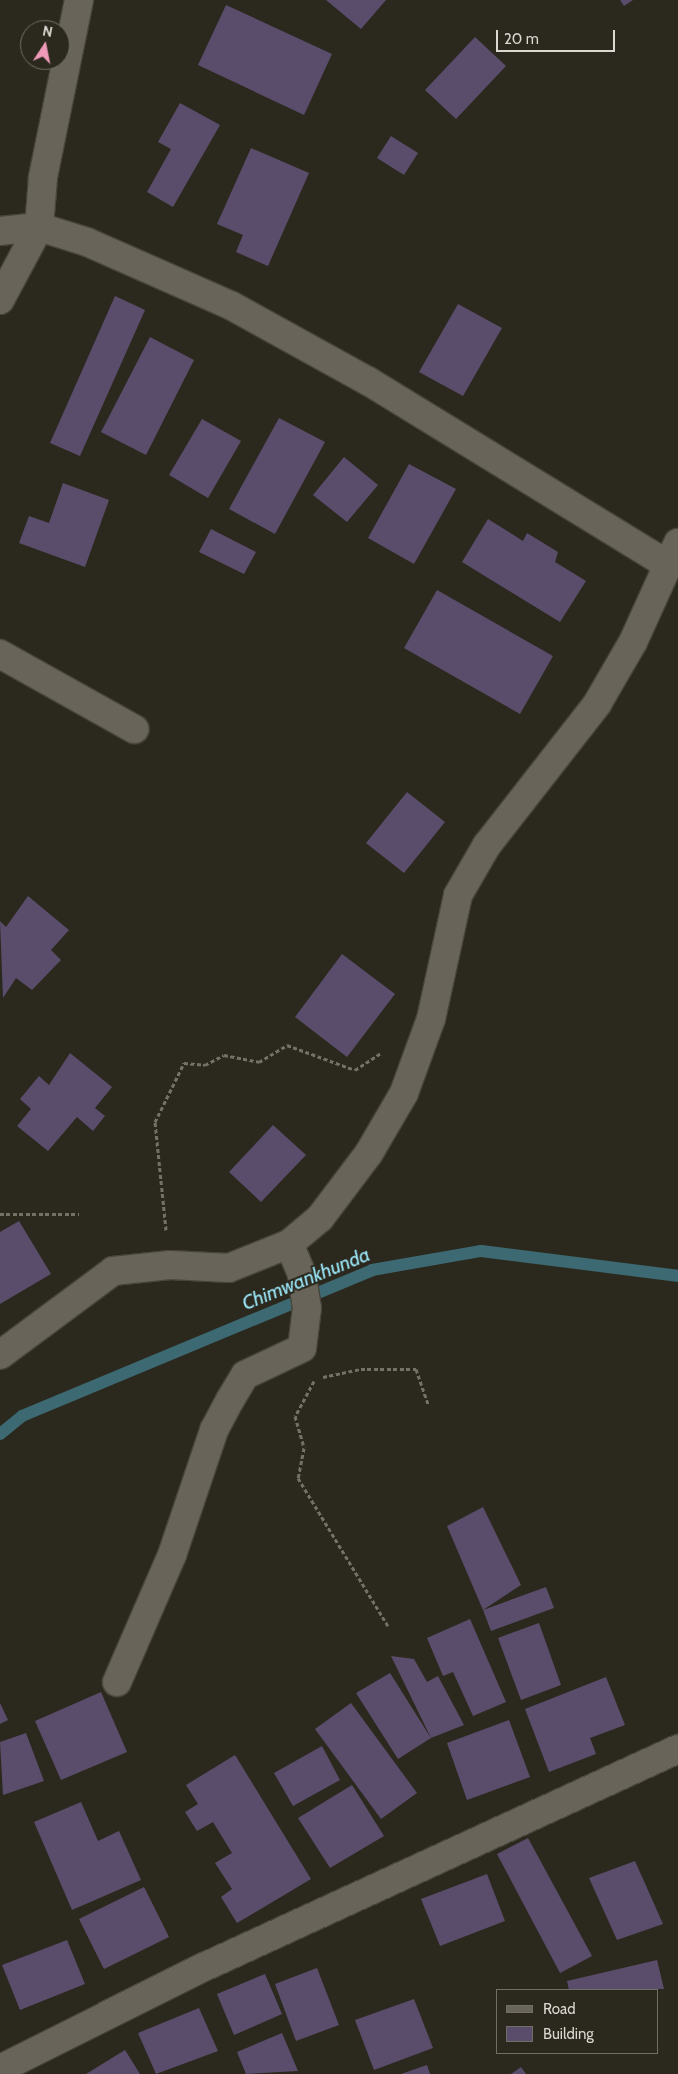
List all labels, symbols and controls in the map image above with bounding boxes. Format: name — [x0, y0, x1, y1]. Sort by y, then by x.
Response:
north arrow — [20, 20, 70, 70]
scale bar — [498, 20, 617, 52]
text: N — [41, 21, 54, 41]
text: 20 m — [504, 30, 539, 48]
water label: Chimwankhunda — [239, 1242, 373, 1316]
legend — [496, 1989, 658, 2054]
text: Road — [543, 2000, 576, 2018]
text: Building — [543, 2025, 594, 2043]

